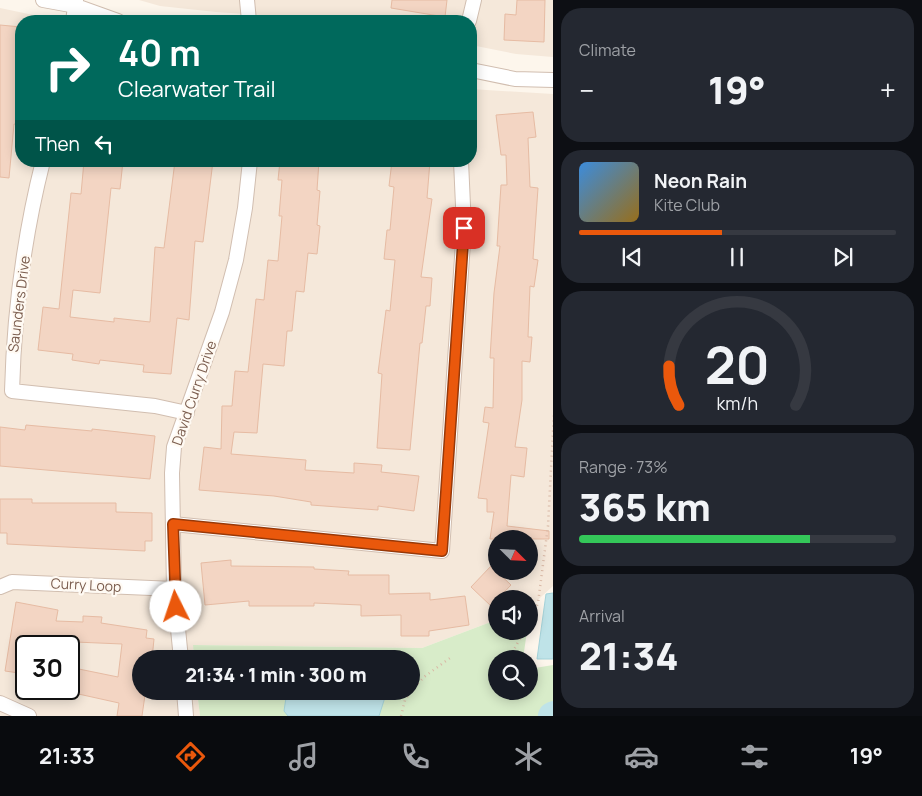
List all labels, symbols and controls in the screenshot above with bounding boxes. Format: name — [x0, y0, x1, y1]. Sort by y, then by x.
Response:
text: 40 m — [118, 29, 201, 77]
icon: right — [35, 35, 100, 100]
text: Climate — [579, 39, 636, 61]
text: 19° — [708, 63, 766, 115]
text: − — [579, 71, 594, 109]
text: + — [880, 71, 896, 109]
text: Clearwater Trail — [118, 74, 276, 104]
icon: left — [90, 130, 118, 158]
text: Then — [35, 131, 80, 157]
text: Neon Rain — [654, 168, 747, 194]
text: Kite Club — [654, 194, 720, 216]
pin — [443, 207, 485, 249]
icon: arrive — [450, 214, 478, 242]
icon: previous — [618, 243, 646, 271]
icon: pause — [723, 243, 751, 271]
icon: next — [829, 243, 857, 271]
street label: Saunders Drive — [3, 255, 34, 353]
text: 20 — [705, 329, 770, 400]
street label: David Curry Drive — [167, 338, 220, 448]
text: km/h — [717, 391, 758, 415]
text: Range · 73% — [579, 456, 668, 478]
text: 365 km — [579, 480, 711, 532]
north arrow — [488, 530, 538, 580]
map controls — [488, 530, 538, 700]
street label: Curry Loop — [50, 573, 122, 596]
position arrow — [149, 580, 201, 632]
button: sound — [488, 590, 538, 640]
text: Arrival — [579, 605, 625, 627]
text: 21:34 — [579, 629, 679, 681]
speed limit sign: 30 — [15, 635, 80, 700]
button: search — [488, 650, 538, 700]
text: 21:34 · 1 min · 300 m — [185, 662, 367, 688]
icon: directions — [173, 739, 208, 774]
icon: music — [286, 739, 321, 774]
icon: phone — [398, 739, 433, 774]
icon: climate — [511, 739, 546, 774]
icon: car — [624, 739, 659, 774]
icon: filters — [737, 739, 772, 774]
text: 21:33 — [39, 741, 95, 771]
text: 19° — [850, 741, 883, 771]

